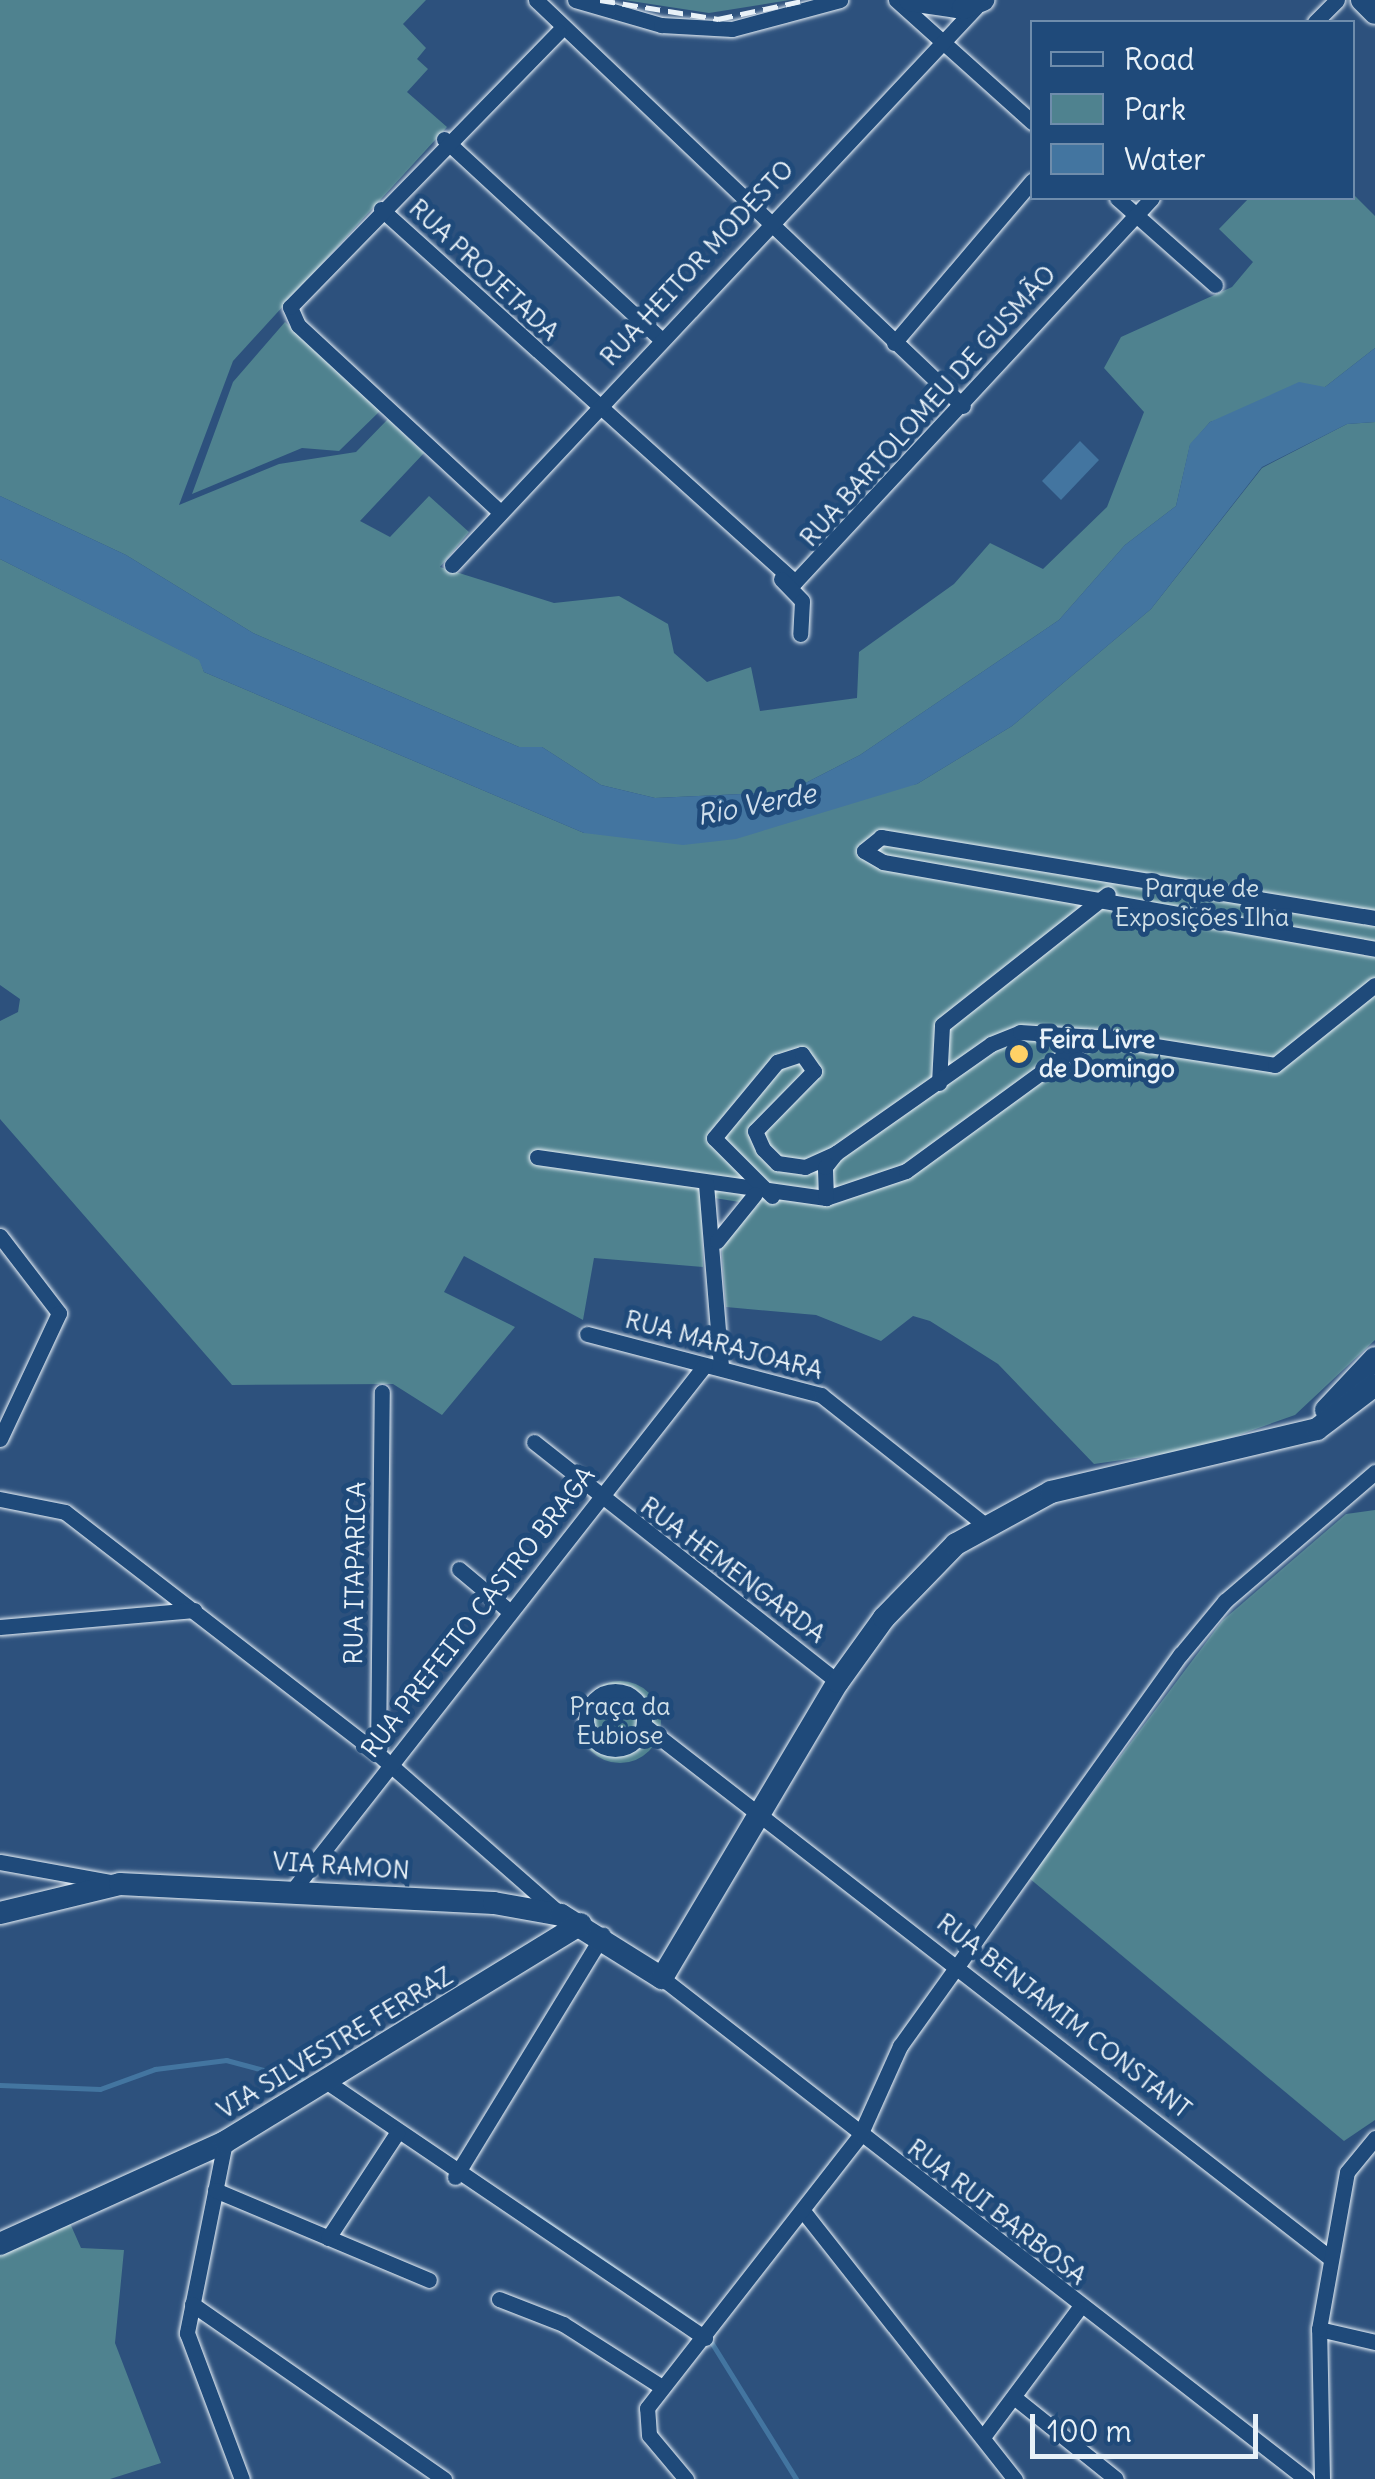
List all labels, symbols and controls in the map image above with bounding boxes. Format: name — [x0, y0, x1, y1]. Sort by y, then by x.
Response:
legend — [1030, 20, 1355, 200]
text: Road — [1124, 40, 1194, 78]
text: Park — [1124, 90, 1186, 128]
text: Water — [1124, 140, 1206, 178]
street label: RUA HEITOR MODESTO — [594, 154, 800, 372]
street label: RUA PROJETADA — [403, 193, 565, 347]
street label: RUA BARTOLOMEU DE GUSMÃO — [794, 259, 1062, 553]
water label: Rio Verde — [694, 776, 818, 832]
park label: Parque de Exposições Ilha — [1115, 874, 1289, 933]
place label: Feira Livre de Domingo — [1039, 1025, 1175, 1084]
marker: Feira Livre de Domingo — [1008, 1043, 1030, 1065]
street label: RUA MARAJOARA — [622, 1304, 826, 1386]
street label: RUA PREFEITO CASTRO BRAGA — [355, 1461, 601, 1763]
street label: RUA ITAPARICA — [338, 1481, 372, 1665]
street label: RUA HEMENGARDA — [635, 1491, 831, 1649]
park label: Praça da Eubiose — [570, 1692, 670, 1751]
street label: VIA RAMON — [271, 1846, 411, 1886]
street label: RUA BENJAMIM CONSTANT — [931, 1907, 1197, 2125]
street label: VIA SILVESTRE FERRAZ — [212, 1961, 458, 2125]
street label: RUA RUI BARBOSA — [902, 2133, 1092, 2291]
scale bar — [1035, 2394, 1262, 2456]
text: 100 m — [1047, 2412, 1132, 2450]

